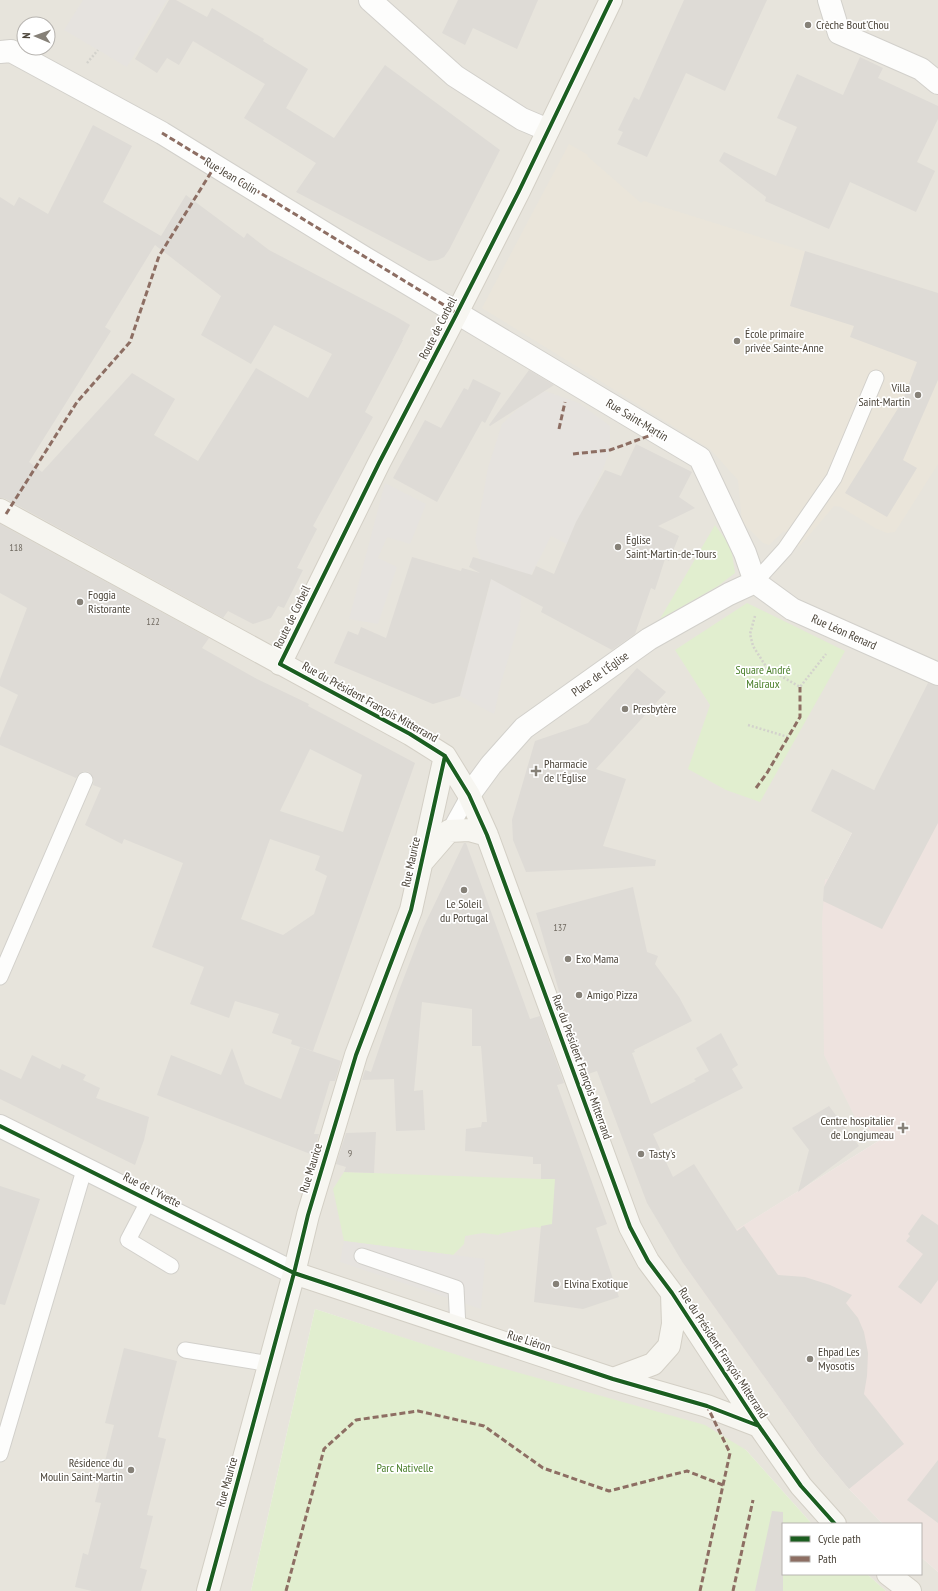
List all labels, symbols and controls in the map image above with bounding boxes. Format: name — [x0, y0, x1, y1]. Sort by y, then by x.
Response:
north arrow — [16, 16, 56, 56]
place label: Crèche Bout'Chou — [816, 17, 889, 32]
marker: Crèche Bout'Chou — [803, 20, 813, 30]
text: N — [19, 32, 33, 39]
street label: Rue Jean Colin — [202, 154, 261, 197]
street label: Route de Corbeil — [415, 294, 460, 362]
place label: École primaire privée Sainte-Anne — [745, 326, 824, 355]
marker: École primaire privée Sainte-Anne — [732, 336, 742, 346]
place label: Villa Saint-Martin — [858, 380, 910, 409]
marker: Villa Saint-Martin — [913, 390, 923, 400]
street label: Rue Saint-Martin — [603, 395, 671, 444]
place label: Église Saint-Martin-de-Tours — [626, 532, 716, 561]
house number: 118 — [9, 541, 23, 554]
marker: Église Saint-Martin-de-Tours — [613, 542, 623, 552]
street label: Route de Corbeil — [270, 583, 313, 651]
place label: Foggia Ristorante — [88, 587, 130, 616]
marker: Foggia Ristorante — [75, 597, 85, 607]
street label: Rue Léon Renard — [809, 611, 879, 653]
house number: 122 — [146, 615, 160, 628]
street label: Place de l'Église — [568, 648, 631, 699]
street label: Rue du Président François Mitterrand — [300, 658, 441, 745]
park label: Square André Malraux — [735, 662, 791, 691]
place label: Presbytère — [633, 701, 676, 716]
marker: Presbytère — [620, 704, 630, 714]
place label: Pharmacie de l'Église — [544, 756, 587, 785]
marker: Pharmacie de l'Église — [531, 766, 541, 776]
street label: Rue Maurice — [398, 835, 423, 888]
marker: Le Soleil du Portugal — [459, 885, 469, 895]
place label: Le Soleil du Portugal — [440, 896, 488, 925]
house number: 137 — [553, 921, 567, 934]
place label: Exo Mama — [576, 951, 619, 966]
marker: Exo Mama — [563, 954, 573, 964]
place label: Amigo Pizza — [587, 987, 638, 1002]
marker: Amigo Pizza — [574, 990, 584, 1000]
street label: Rue du Président François Mitterrand — [549, 992, 616, 1141]
place label: Centre hospitalier de Longjumeau — [820, 1113, 895, 1142]
marker: Centre hospitalier de Longjumeau — [897, 1122, 909, 1134]
street label: Rue Maurice — [296, 1141, 325, 1194]
place label: Tasty's — [649, 1146, 676, 1161]
house number: 9 — [348, 1147, 352, 1160]
marker: Tasty's — [636, 1149, 646, 1159]
street label: Rue de l'Yvette — [121, 1169, 184, 1210]
place label: Elvina Exotique — [564, 1276, 628, 1291]
marker: Elvina Exotique — [551, 1279, 561, 1289]
street label: Rue du Président François Mitterrand — [675, 1284, 771, 1421]
street label: Rue Liéron — [506, 1326, 553, 1355]
place label: Ehpad Les Myosotis — [818, 1344, 860, 1373]
marker: Ehpad Les Myosotis — [805, 1354, 815, 1364]
place label: Résidence du Moulin Saint-Martin — [40, 1455, 123, 1484]
street label: Rue Maurice — [213, 1455, 240, 1508]
park label: Parc Nativelle — [376, 1460, 434, 1475]
marker: Résidence du Moulin Saint-Martin — [126, 1465, 136, 1475]
legend — [782, 1523, 922, 1575]
text: Cycle path — [818, 1531, 861, 1546]
text: Path — [818, 1551, 836, 1566]

